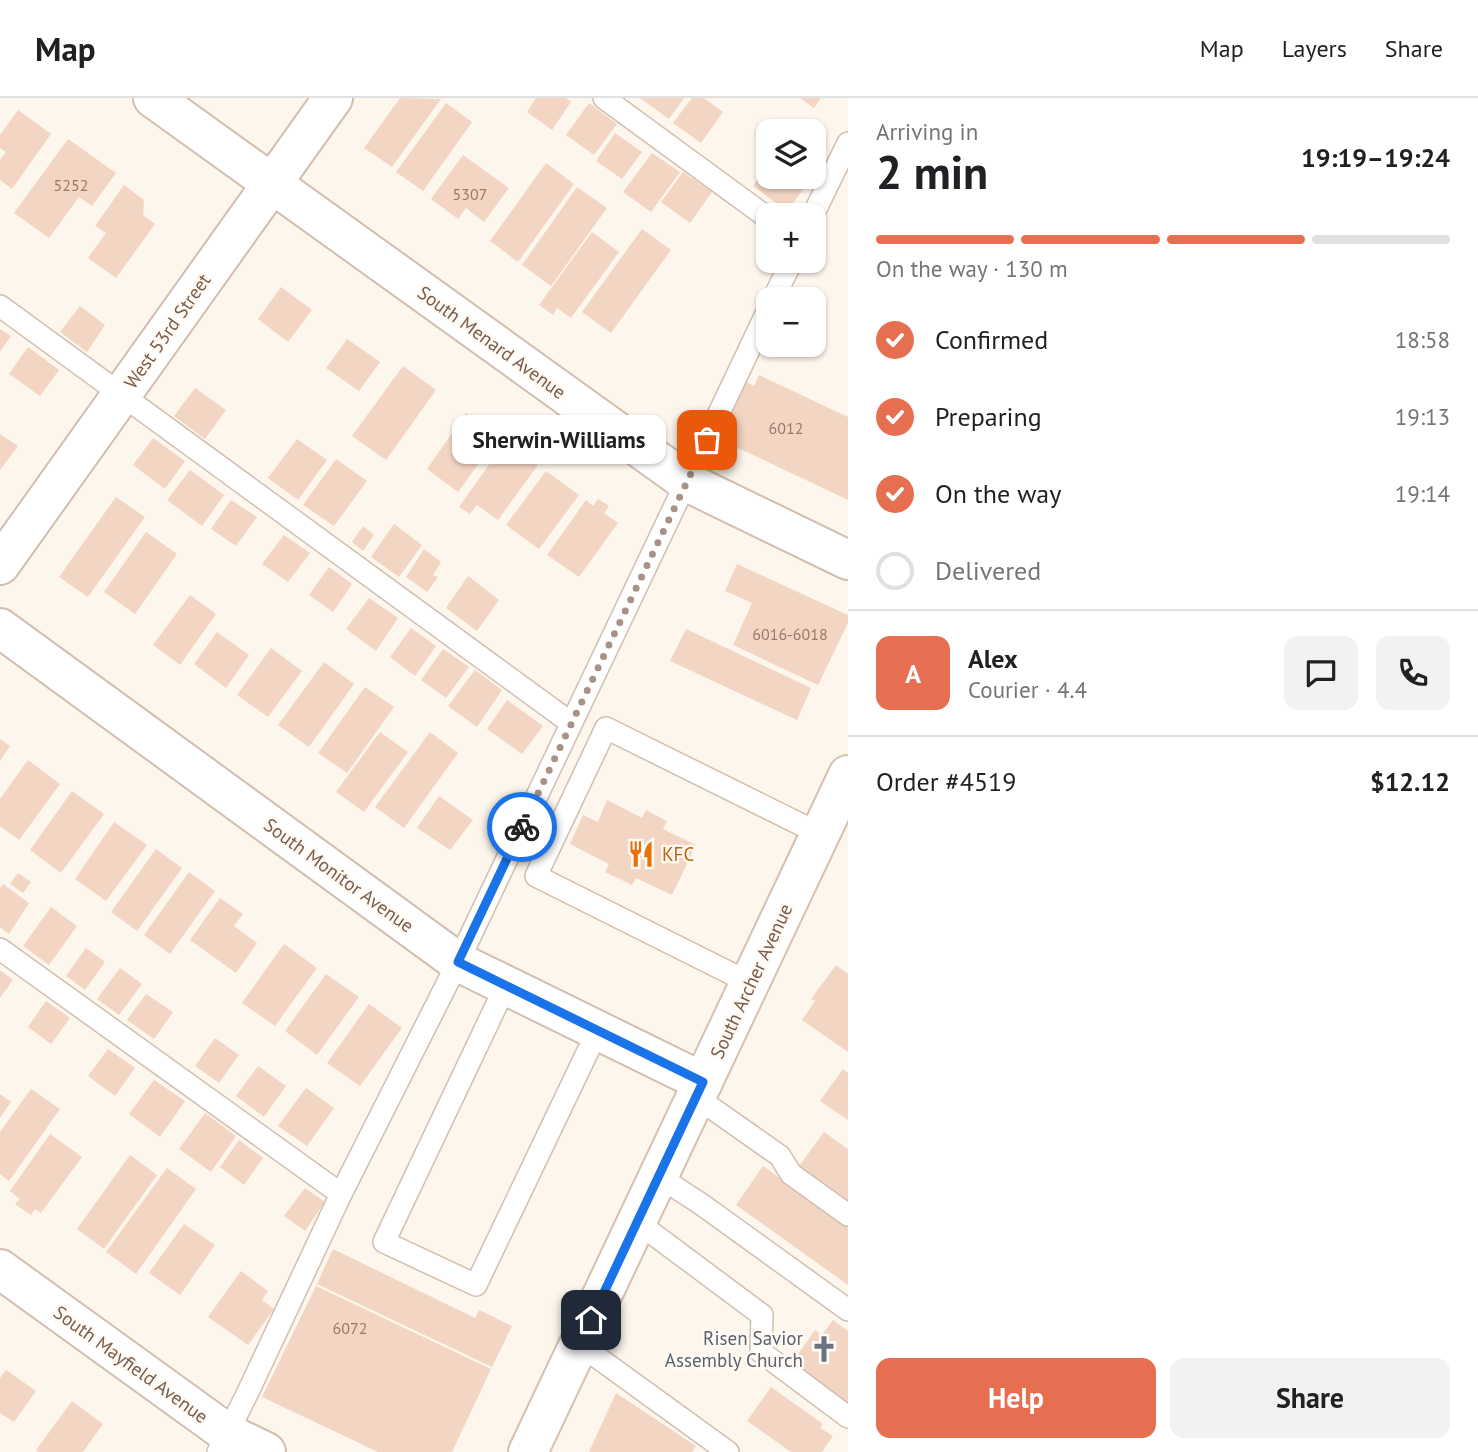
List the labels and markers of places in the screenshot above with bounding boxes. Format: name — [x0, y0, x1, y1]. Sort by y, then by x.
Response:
pin — [677, 410, 737, 470]
callout: Sherwin-Williams — [452, 416, 665, 464]
restaurant icon: KFC — [626, 839, 656, 869]
place label: KFC — [662, 842, 694, 866]
pin — [561, 1290, 621, 1350]
place label: Risen Savior Assembly Church — [665, 1326, 804, 1372]
church icon: Risen Savior Assembly Church — [809, 1334, 839, 1364]

